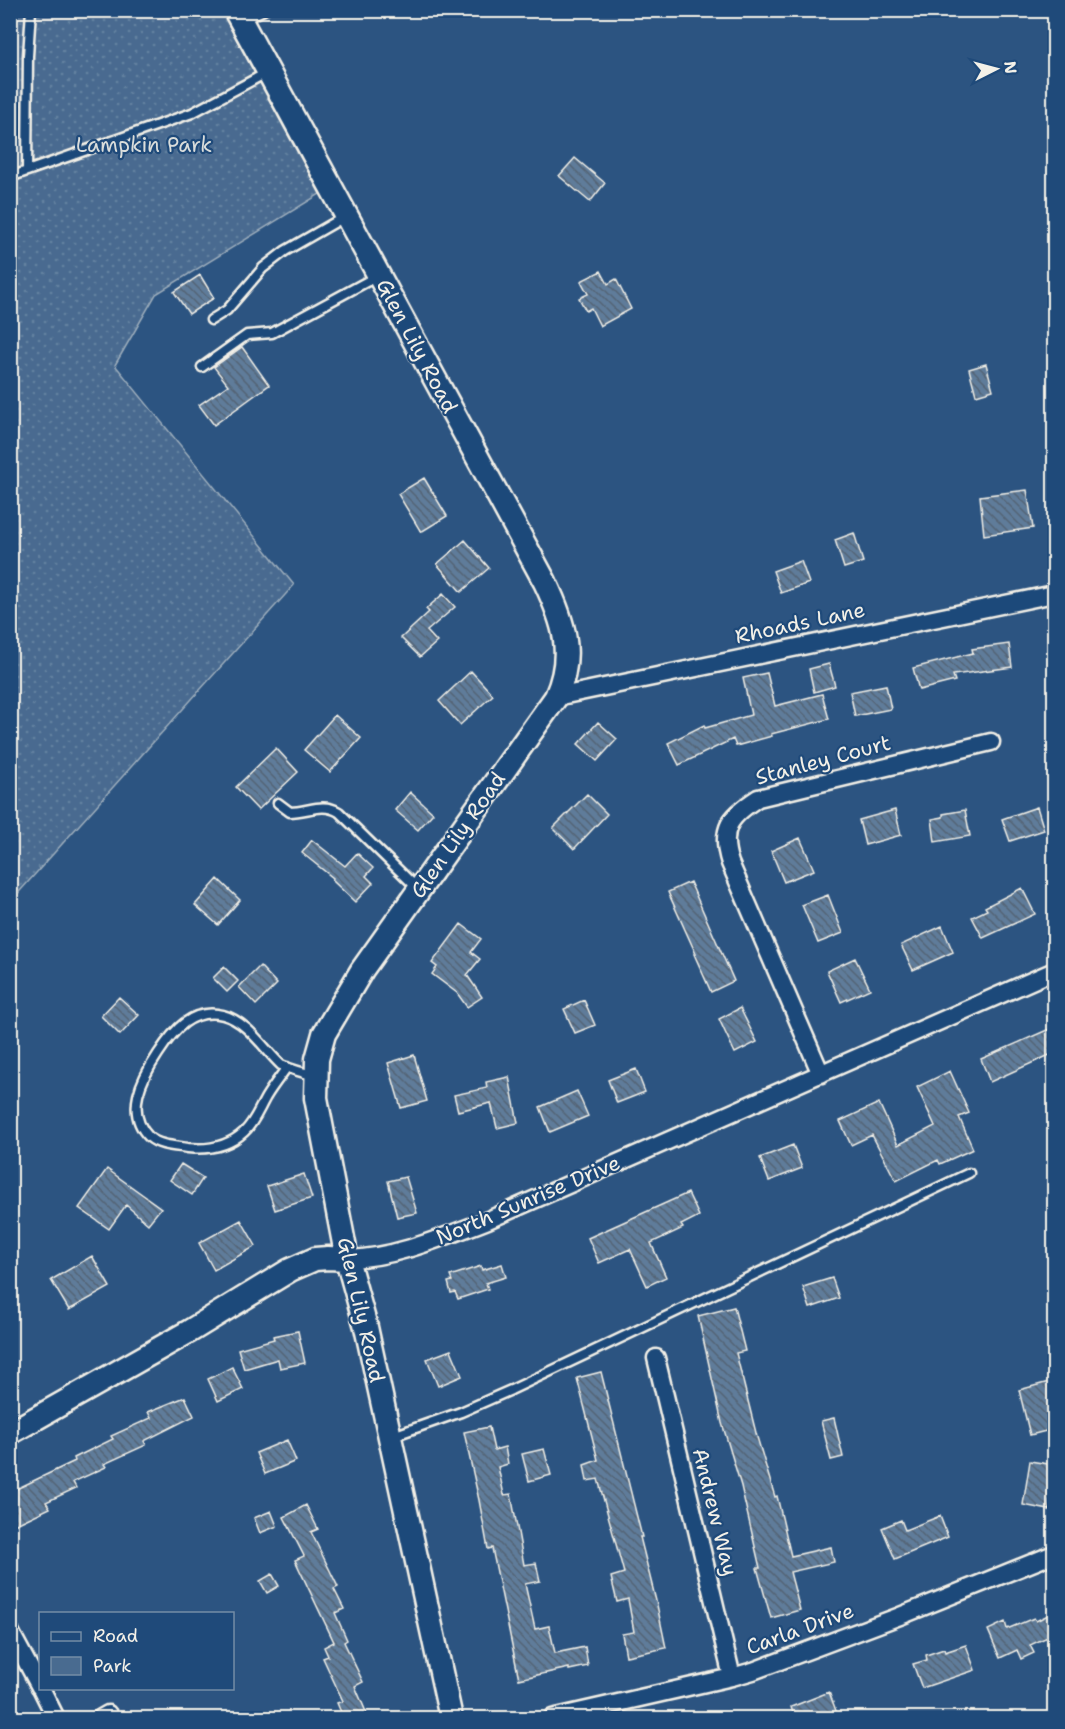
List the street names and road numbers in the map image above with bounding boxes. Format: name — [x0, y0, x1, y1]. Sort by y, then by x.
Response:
street label: Glen Lily Road — [370, 274, 464, 418]
street label: Rhoads Lane — [732, 596, 868, 650]
street label: Stanley Court — [752, 729, 894, 791]
street label: Glen Lily Road — [404, 766, 512, 904]
street label: North Sunrise Drive — [431, 1148, 625, 1252]
street label: Glen Lily Road — [331, 1235, 391, 1385]
street label: Andrew Way — [686, 1445, 744, 1579]
street label: Carla Drive — [742, 1597, 858, 1661]

